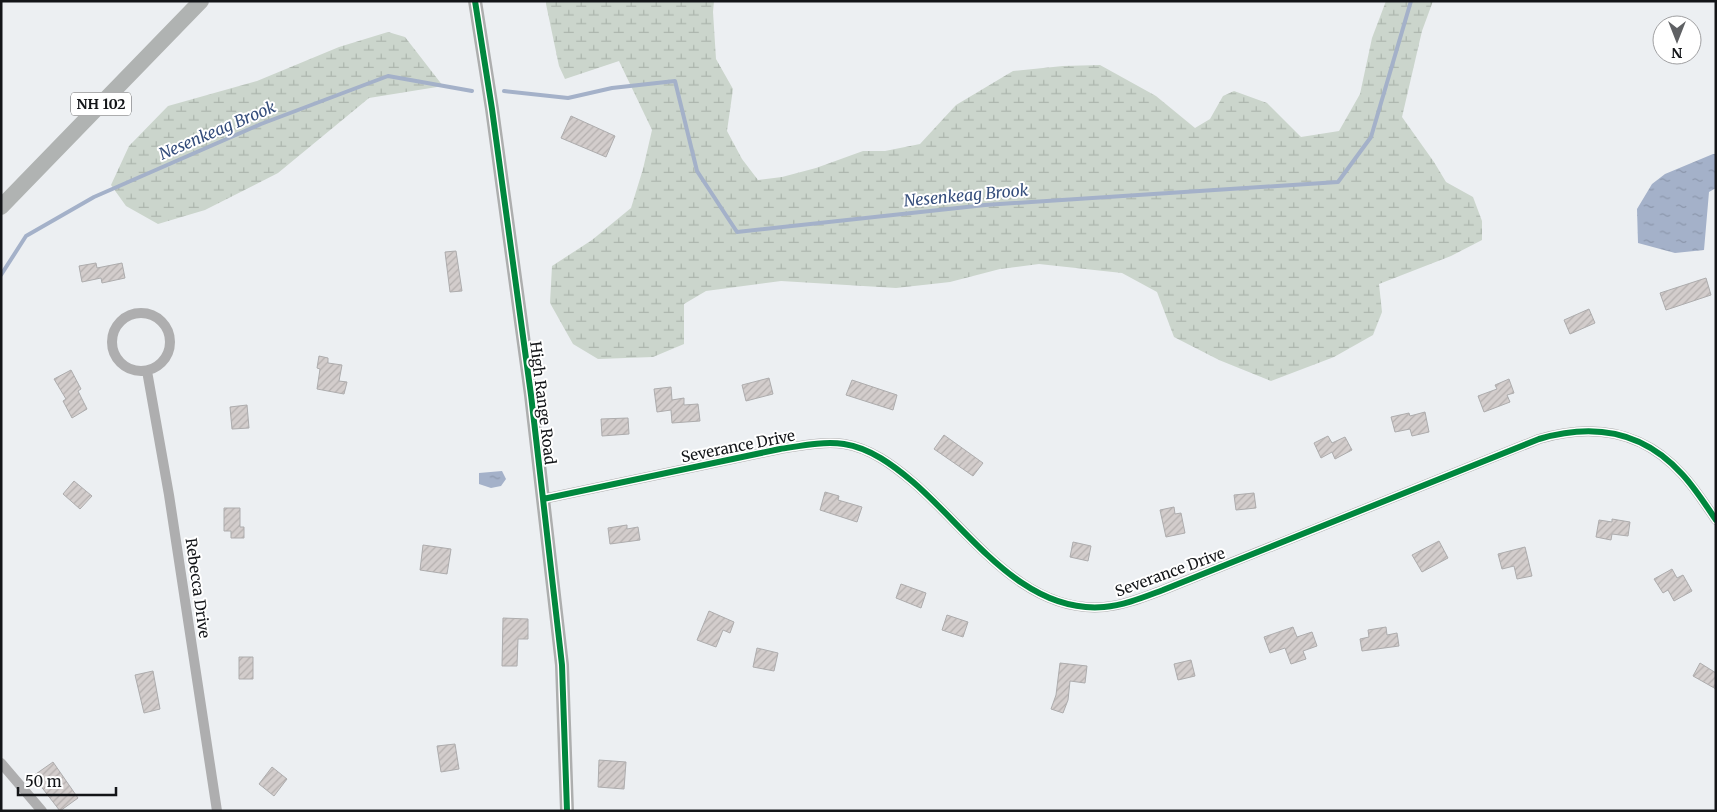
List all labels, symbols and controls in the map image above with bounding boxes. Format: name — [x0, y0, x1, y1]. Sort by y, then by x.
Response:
north arrow — [1652, 15, 1702, 65]
text: N — [1671, 44, 1683, 62]
road number: NH 102 — [71, 92, 131, 116]
water label: Nesenkeag Brook — [156, 96, 279, 164]
water label: Nesenkeag Brook — [903, 180, 1029, 210]
street label: High Range Road — [526, 340, 560, 466]
street label: Severance Drive — [679, 426, 797, 466]
street label: Rebecca Drive — [182, 537, 214, 640]
street label: Severance Drive — [1112, 543, 1228, 601]
scale bar — [18, 764, 115, 796]
text: 50 m — [25, 772, 62, 791]

